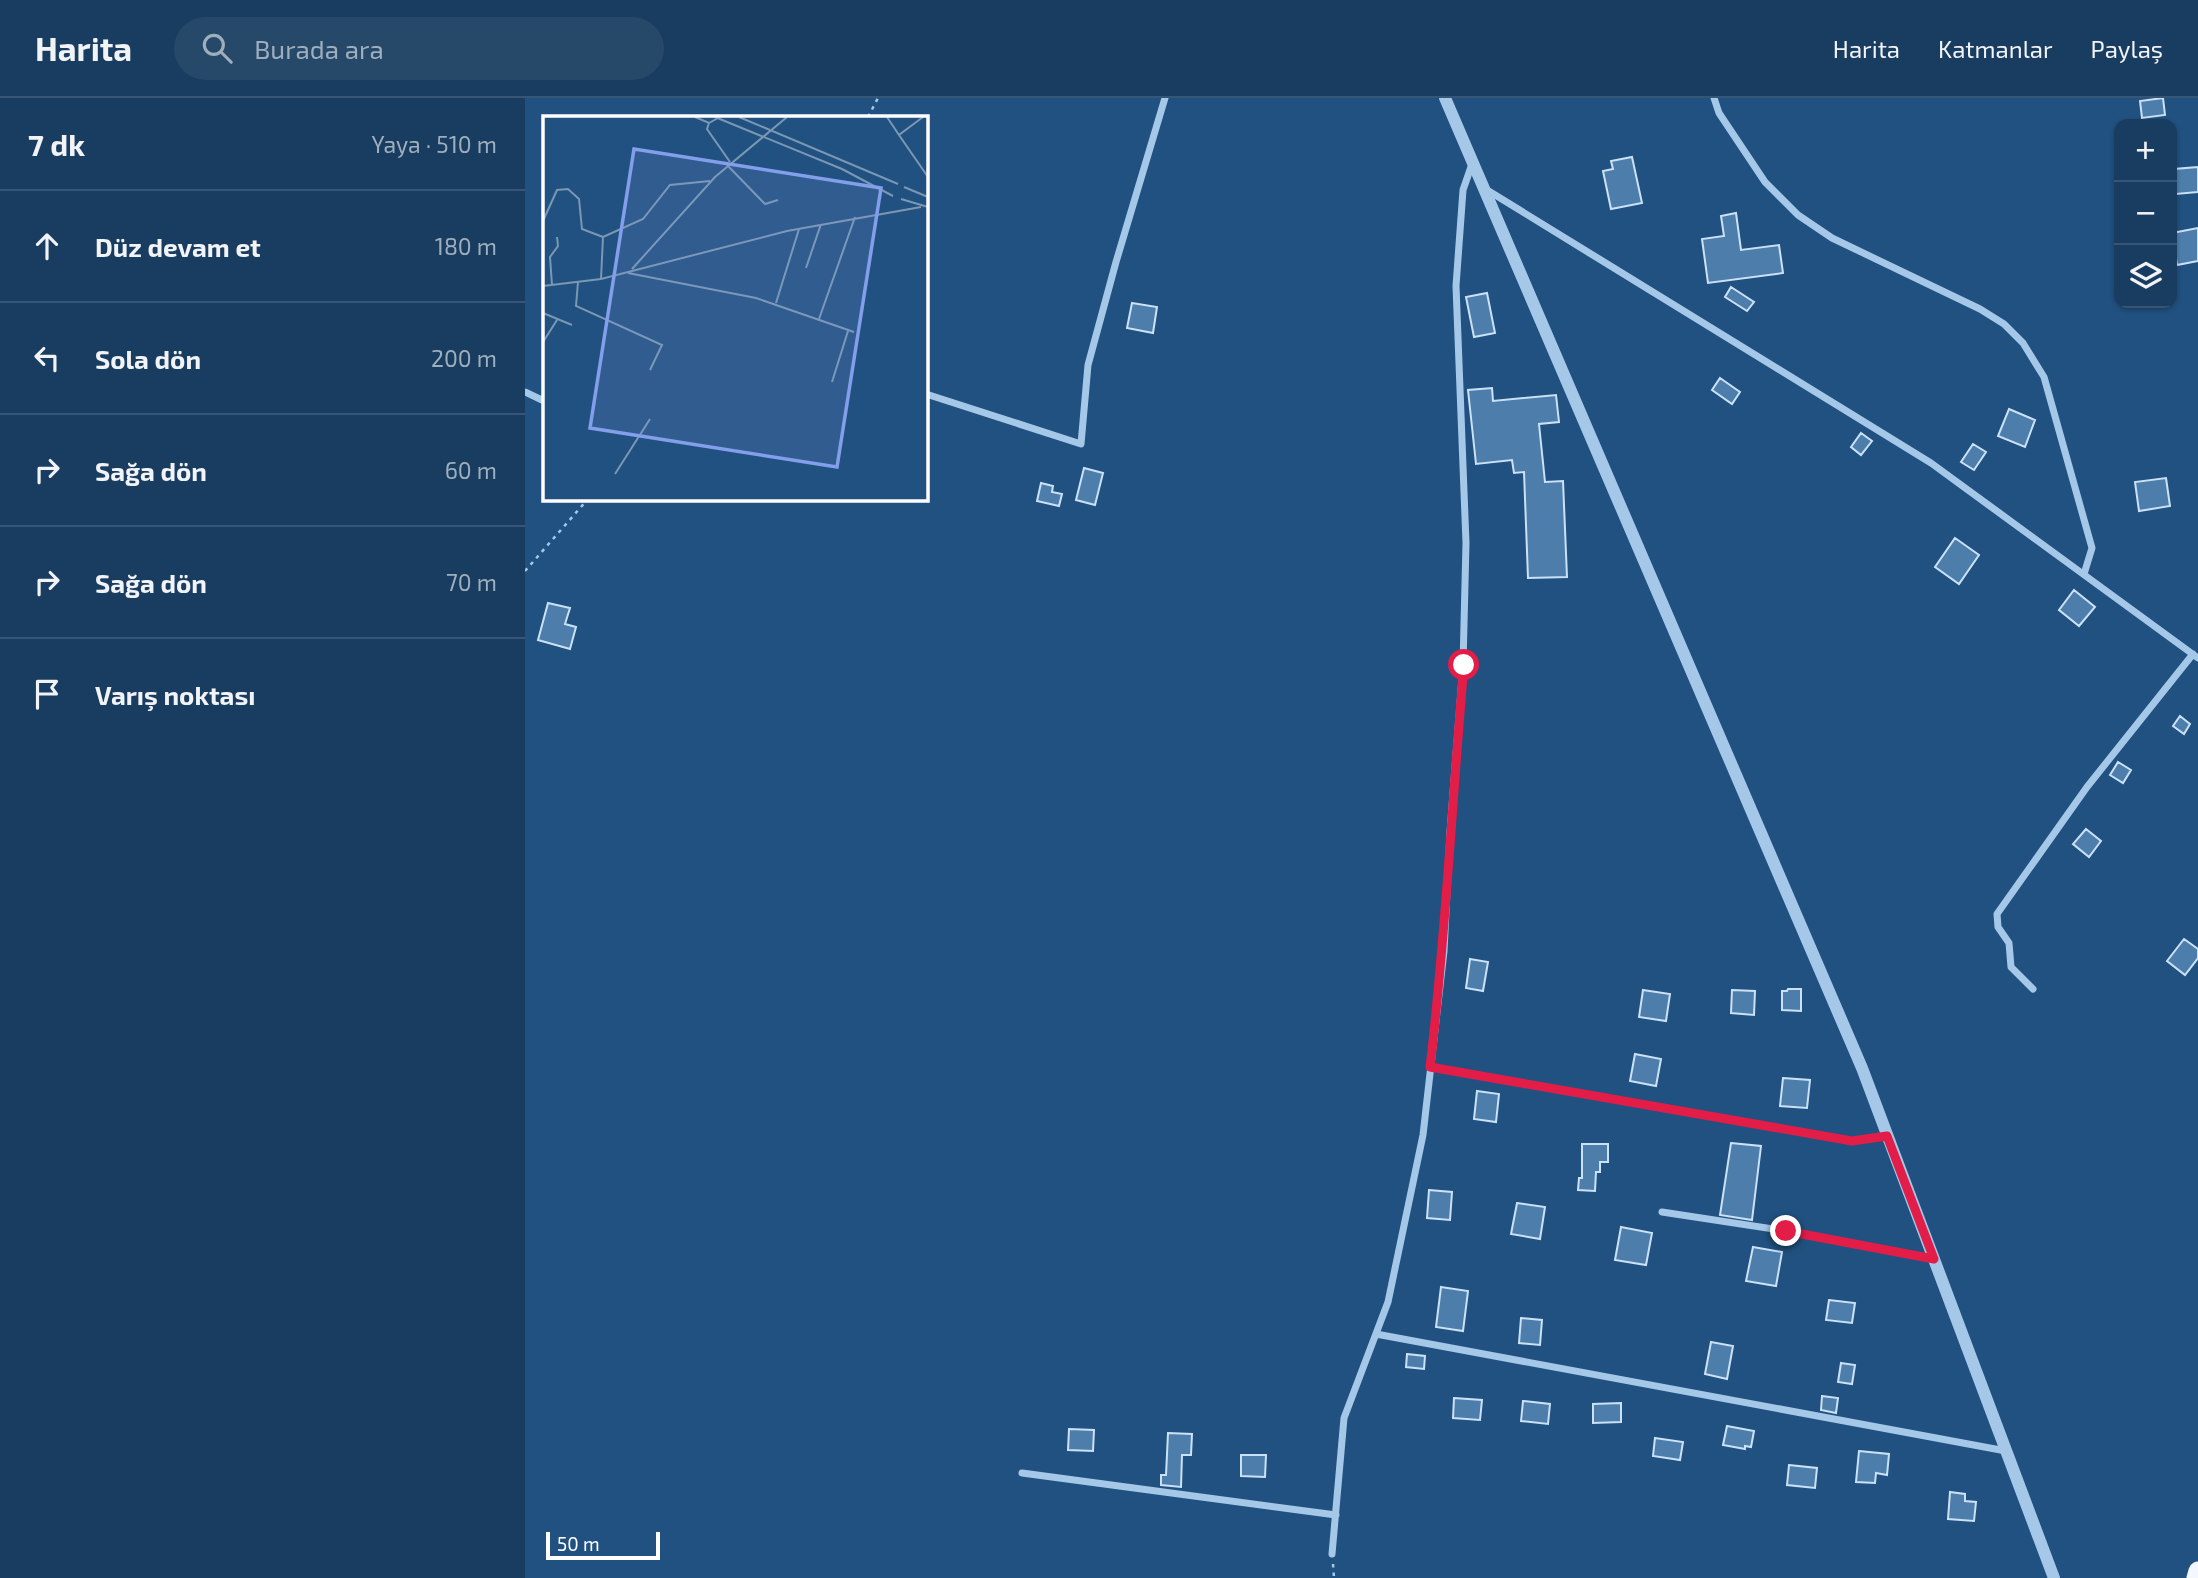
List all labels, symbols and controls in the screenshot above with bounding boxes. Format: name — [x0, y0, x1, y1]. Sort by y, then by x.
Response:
search box — [174, 17, 664, 80]
text: Harita — [35, 28, 132, 68]
icon: search — [198, 29, 236, 67]
text: Burada ara — [254, 33, 384, 64]
text: Harita — [1833, 34, 1900, 63]
text: Katmanlar — [1938, 34, 2053, 63]
text: Paylaş — [2091, 34, 2163, 63]
inset map — [543, 116, 927, 500]
map controls — [2114, 119, 2177, 308]
button: + — [2114, 119, 2177, 182]
text: 7 dk — [28, 126, 85, 162]
text: Yaya · 510 m — [372, 130, 497, 158]
button: − — [2114, 182, 2177, 245]
icon: ahead — [28, 227, 66, 265]
text: Düz devam et — [95, 231, 261, 262]
text: 180 m — [435, 232, 497, 260]
button: layers — [2114, 245, 2177, 308]
icon: left — [28, 339, 66, 377]
text: Sola dön — [95, 343, 201, 374]
text: 200 m — [431, 344, 497, 372]
icon: right — [28, 451, 66, 489]
text: Sağa dön — [95, 455, 207, 486]
text: 60 m — [445, 456, 497, 484]
icon: right — [28, 563, 66, 601]
text: Sağa dön — [95, 567, 207, 598]
text: 70 m — [446, 568, 497, 596]
route start — [1448, 649, 1479, 680]
icon: arrive — [28, 675, 66, 713]
text: Varış noktası — [95, 679, 255, 710]
route end — [1770, 1215, 1801, 1246]
scale bar — [546, 1529, 660, 1561]
text: 50 m — [557, 1532, 600, 1555]

